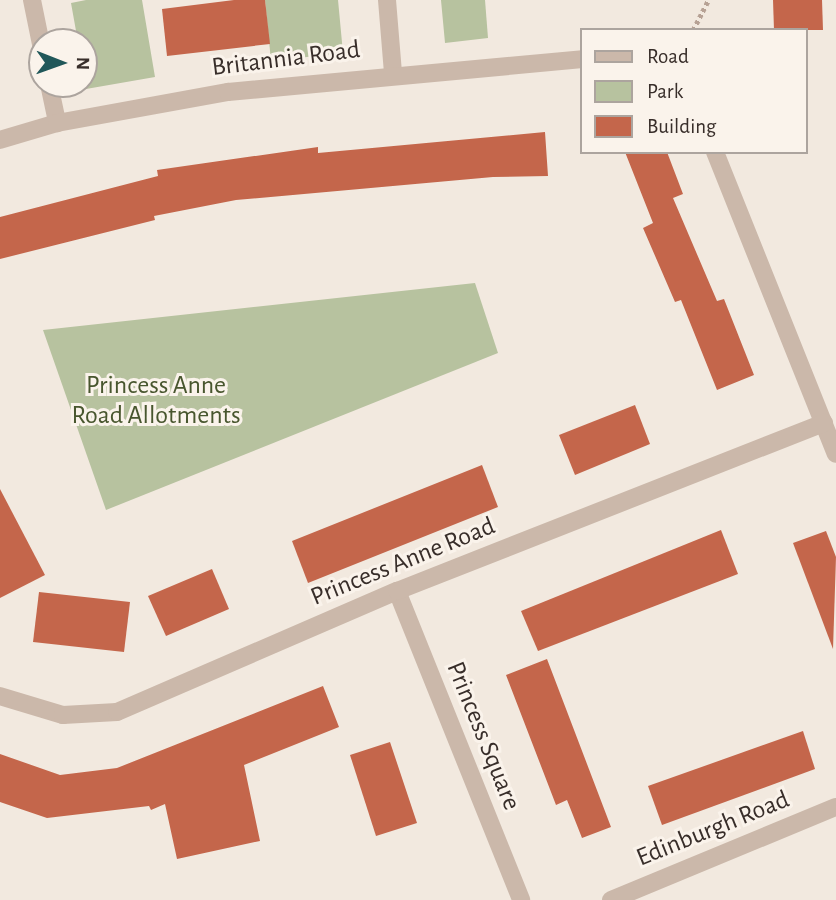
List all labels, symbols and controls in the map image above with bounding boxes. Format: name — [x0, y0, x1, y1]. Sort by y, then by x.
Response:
north arrow — [28, 28, 98, 98]
legend — [580, 28, 808, 154]
street label: Britannia Road — [210, 34, 362, 84]
text: Road — [647, 46, 689, 67]
text: N — [73, 57, 92, 70]
text: Park — [647, 81, 683, 102]
text: Building — [647, 116, 716, 137]
park label: Princess Anne Road Allotments — [71, 370, 241, 432]
street label: Princess Anne Road — [306, 511, 500, 613]
street label: Princess Square — [439, 657, 527, 815]
street label: Edinburgh Road — [632, 784, 794, 874]

